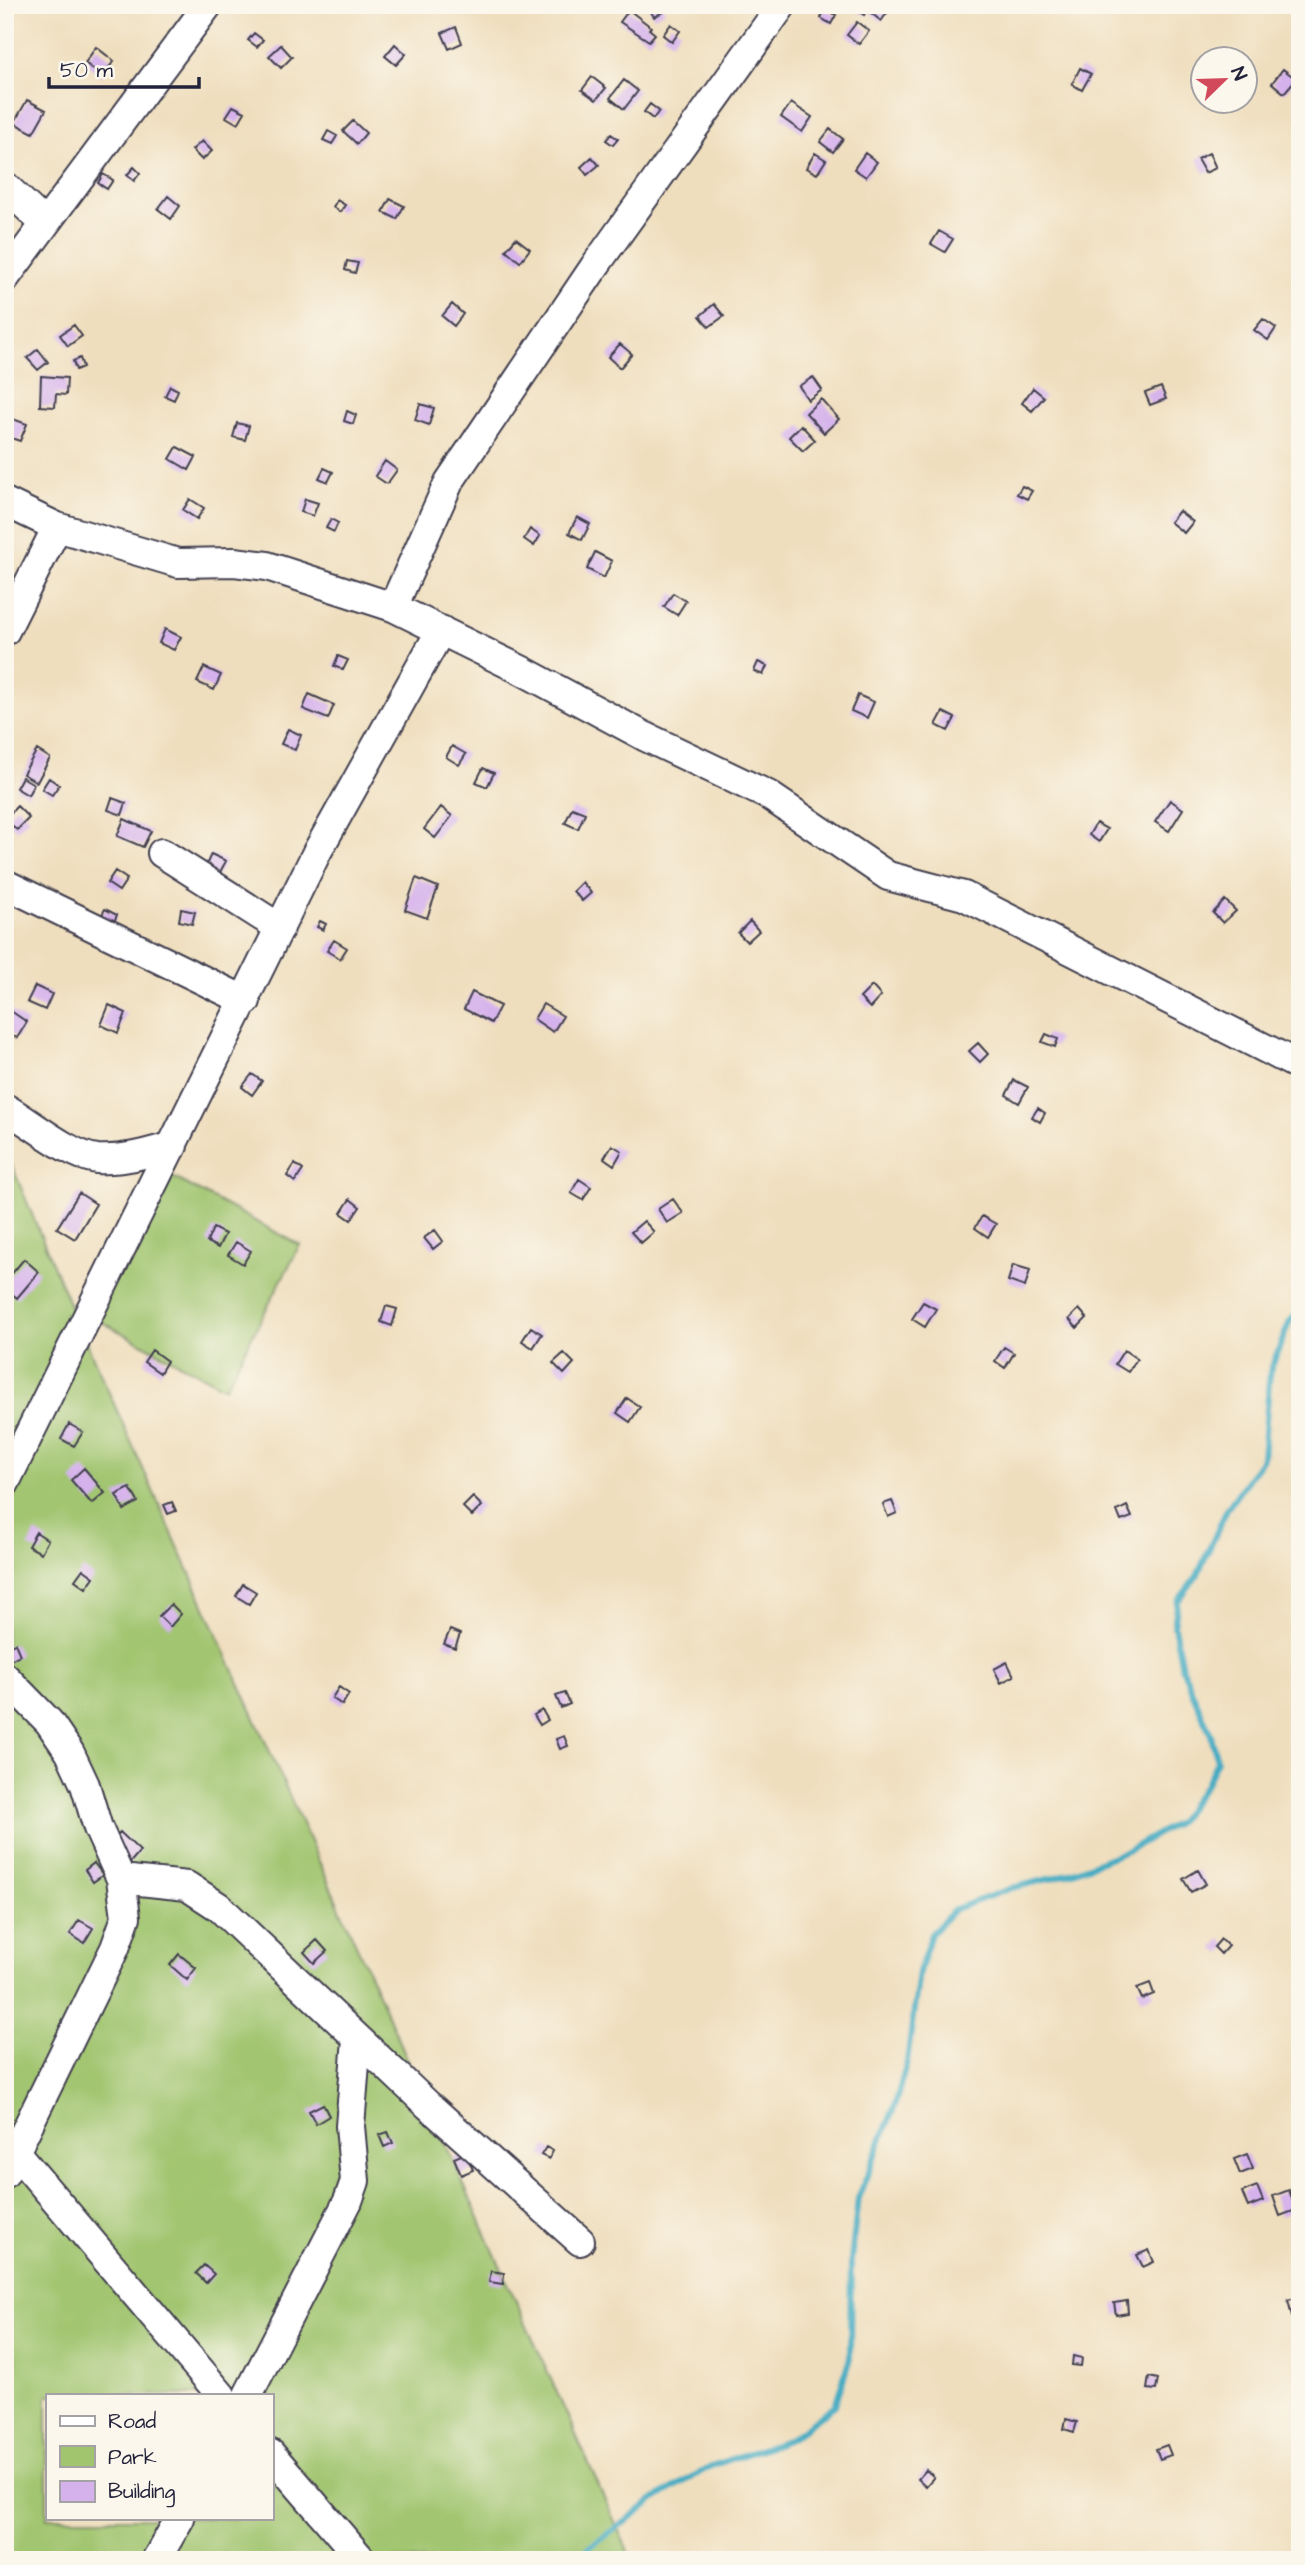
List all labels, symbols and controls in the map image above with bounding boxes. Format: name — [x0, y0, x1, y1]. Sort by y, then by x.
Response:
scale bar — [49, 46, 200, 90]
north arrow — [1190, 46, 1260, 116]
text: 50 m — [60, 56, 114, 85]
text: N — [1224, 63, 1253, 85]
legend — [46, 2394, 273, 2520]
text: Road — [108, 2407, 156, 2436]
text: Park — [108, 2443, 157, 2472]
text: Building — [108, 2477, 176, 2508]

